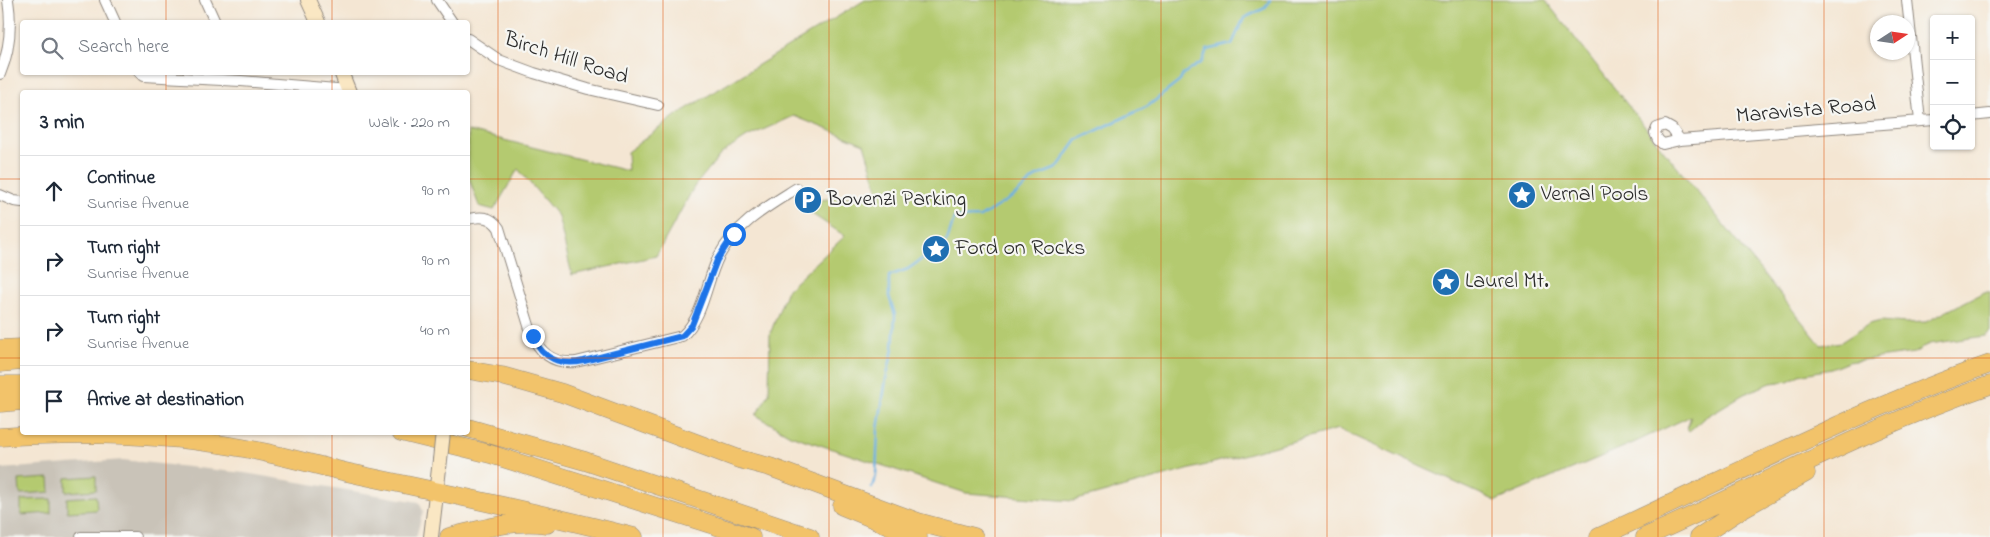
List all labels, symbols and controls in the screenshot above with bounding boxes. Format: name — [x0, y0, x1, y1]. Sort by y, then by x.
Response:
north arrow — [1870, 15, 1915, 60]
map controls — [1930, 15, 1975, 150]
button: + — [1930, 15, 1975, 60]
search box — [20, 20, 470, 75]
street label: Birch Hill Road — [499, 24, 632, 94]
icon: search — [38, 34, 66, 62]
text: Search here — [78, 34, 169, 61]
button: − — [1930, 60, 1975, 105]
street label: Maravista Road — [1735, 89, 1877, 133]
button: locate — [1930, 105, 1975, 150]
text: 3 min — [40, 108, 84, 138]
text: Walk · 220 m — [369, 111, 450, 135]
text: Continue — [87, 165, 155, 192]
icon: ahead — [40, 177, 68, 205]
text: 90 m — [422, 179, 450, 203]
place label: Vernal Pools — [1540, 179, 1648, 211]
place icon: Vernal Pools — [1507, 180, 1537, 210]
place label: Bovenzi Parking — [826, 184, 966, 217]
parking icon: Bovenzi Parking — [793, 185, 823, 215]
text: Sunrise Avenue — [87, 192, 189, 216]
route start — [723, 223, 746, 246]
place label: Ford on Rocks — [954, 233, 1085, 265]
place icon: Ford on Rocks — [921, 234, 951, 264]
text: Turn right — [87, 235, 160, 262]
icon: right — [40, 247, 68, 275]
text: 90 m — [422, 249, 450, 273]
text: Sunrise Avenue — [87, 262, 189, 286]
place label: Laurel Mt. — [1465, 266, 1549, 298]
place icon: Laurel Mt. — [1431, 267, 1461, 297]
text: Turn right — [87, 305, 160, 332]
icon: right — [40, 317, 68, 345]
text: 40 m — [420, 319, 450, 343]
route end — [522, 325, 545, 348]
text: Sunrise Avenue — [87, 332, 189, 356]
icon: arrive — [40, 387, 68, 415]
text: Arrive at destination — [87, 387, 244, 414]

